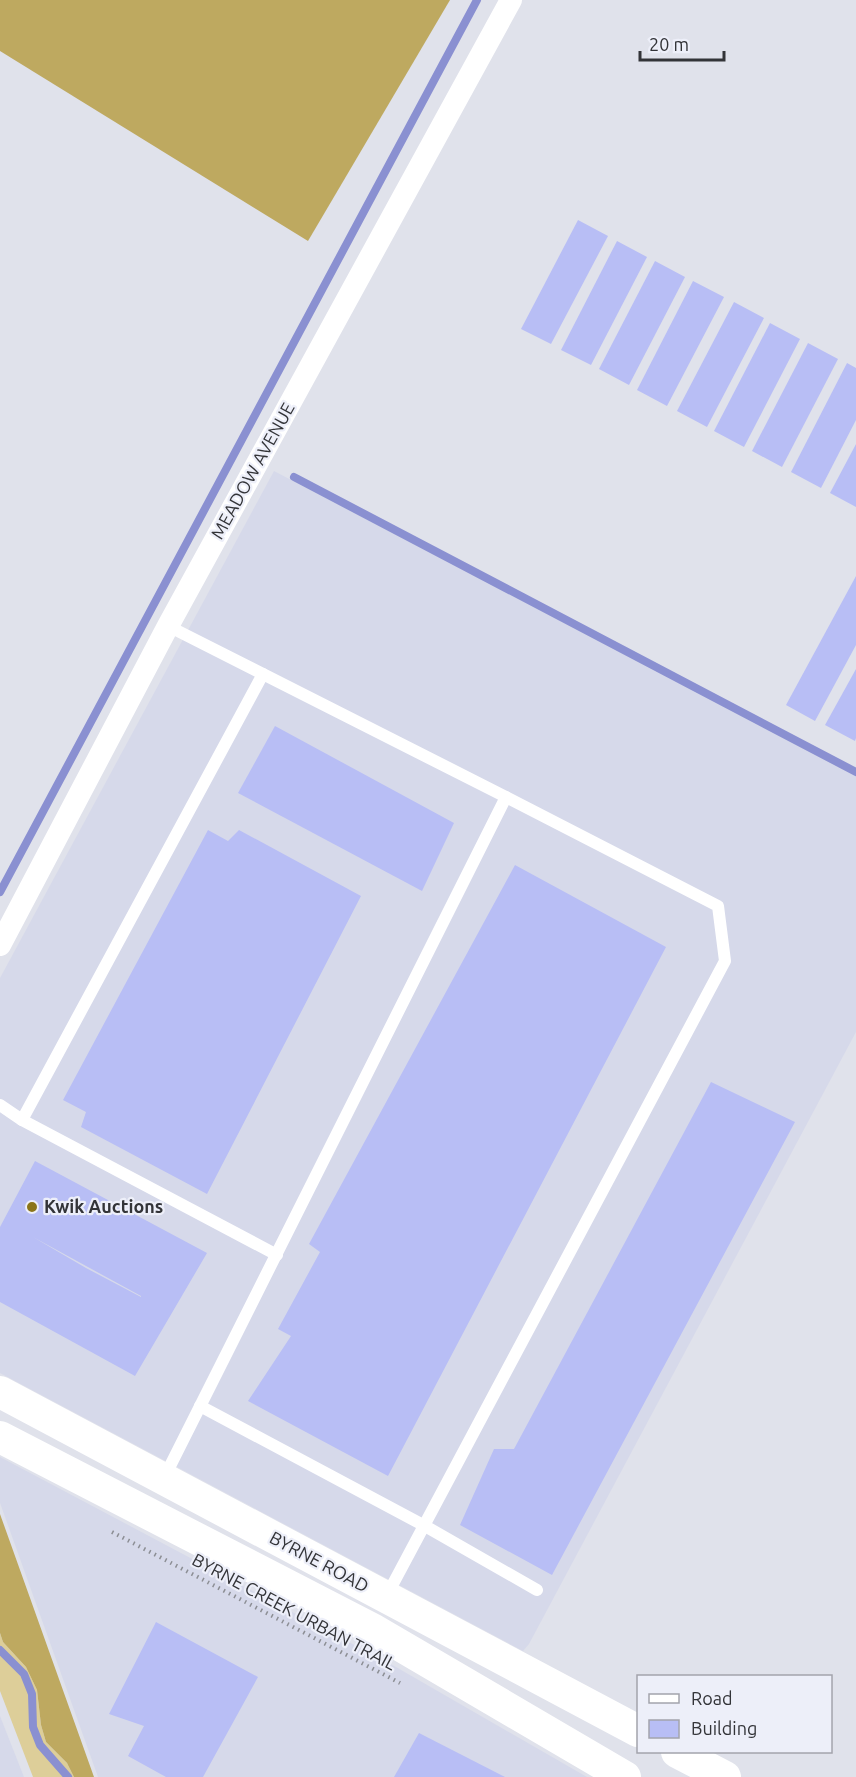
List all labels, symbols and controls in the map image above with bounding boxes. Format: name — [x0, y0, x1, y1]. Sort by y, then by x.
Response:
scale bar — [640, 24, 724, 62]
text: 20 m — [649, 34, 689, 54]
street label: MEADOW AVENUE — [206, 399, 298, 542]
place label: Kwik Auctions — [44, 1196, 163, 1216]
marker: Kwik Auctions — [25, 1200, 39, 1214]
street label: BYRNE ROAD — [267, 1527, 372, 1596]
street label: BYRNE CREEK URBAN TRAIL — [189, 1549, 400, 1674]
legend — [637, 1675, 832, 1753]
text: Road — [691, 1688, 733, 1708]
text: Building — [691, 1718, 757, 1738]

